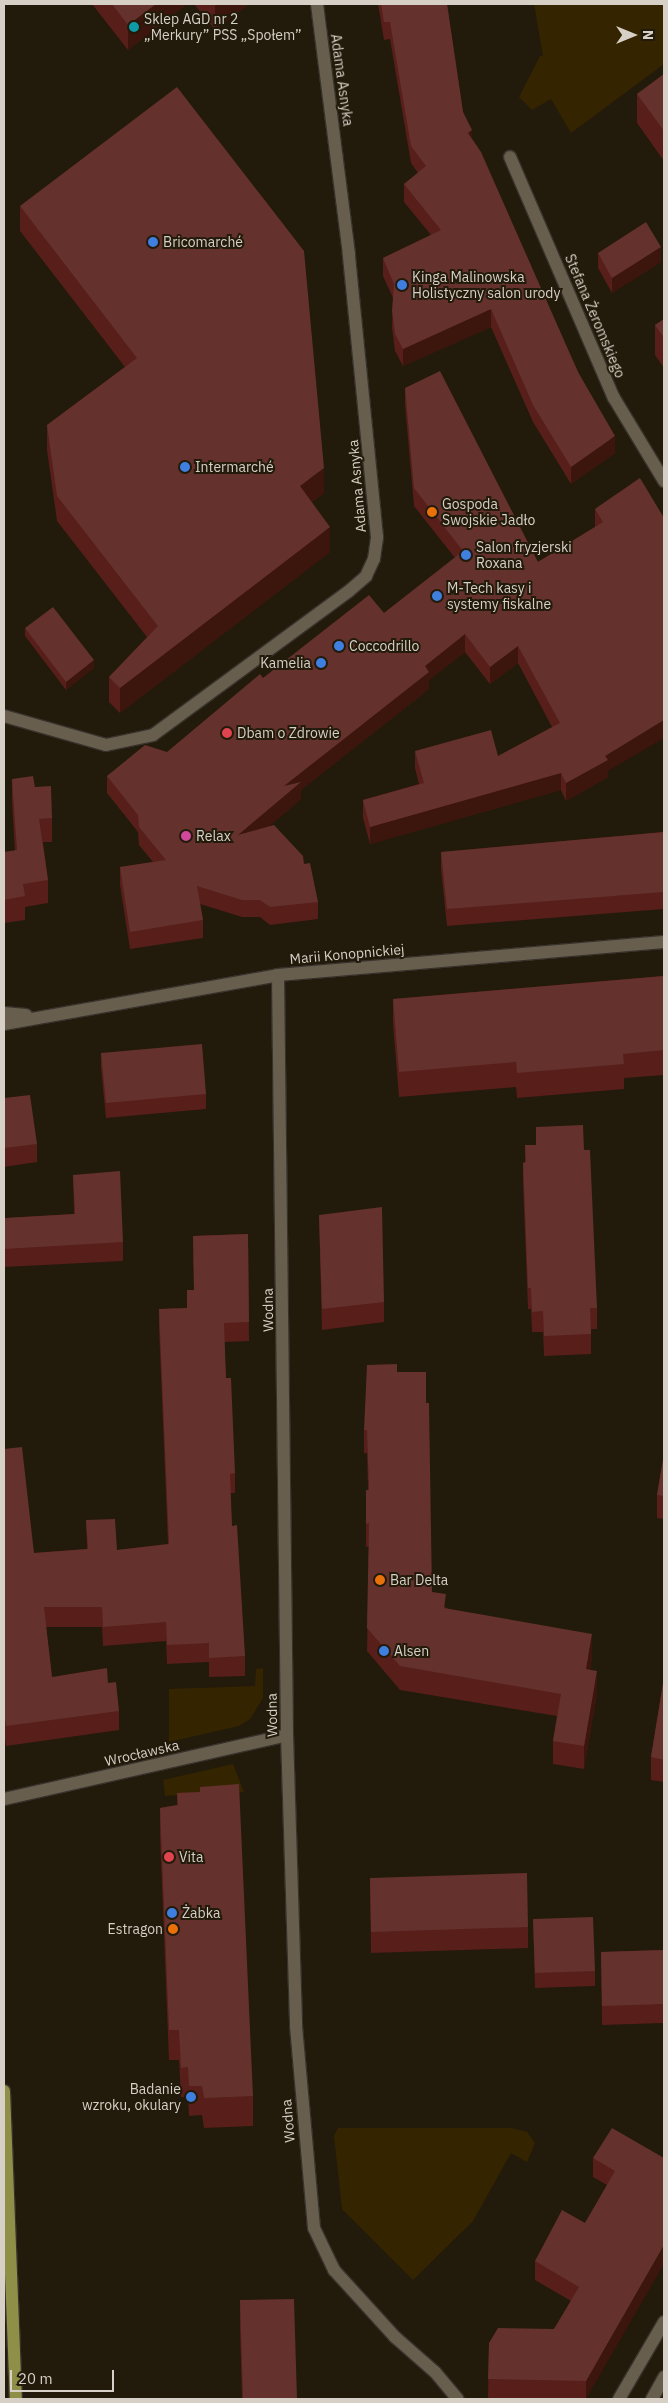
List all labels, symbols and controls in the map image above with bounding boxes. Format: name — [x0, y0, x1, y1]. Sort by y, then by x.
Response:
north arrow — [608, 10, 658, 60]
place label: Sklep AGD nr 2 „Merkury” PSS „Społem” — [144, 11, 302, 44]
marker: Sklep AGD nr 2 „Merkury” PSS „Społem” — [128, 21, 140, 33]
text: N — [639, 30, 657, 40]
street label: Adama Asnyka — [327, 33, 357, 127]
place label: Bricomarché — [163, 234, 243, 250]
marker: Bricomarché — [147, 236, 159, 248]
street label: Stefana Żeromskiego — [561, 252, 629, 380]
place label: Kinga Malinowska Holistyczny salon urody — [412, 269, 560, 302]
marker: Kinga Malinowska Holistyczny salon urody — [396, 279, 408, 291]
street label: Adama Asnyka — [345, 439, 369, 533]
place label: Intermarché — [195, 459, 274, 475]
marker: Intermarché — [179, 461, 191, 473]
place label: Gospoda Swojskie Jadło — [442, 496, 535, 528]
marker: Gospoda Swojskie Jadło — [426, 506, 438, 518]
place label: Salon fryzjerski Roxana — [476, 539, 572, 572]
marker: Salon fryzjerski Roxana — [460, 549, 472, 561]
place label: M-Tech kasy i systemy fiskalne — [447, 580, 551, 612]
marker: M-Tech kasy i systemy fiskalne — [431, 590, 443, 602]
place label: Coccodrillo — [349, 638, 419, 654]
marker: Coccodrillo — [333, 640, 345, 652]
place label: Kamelia — [260, 655, 311, 671]
marker: Kamelia — [315, 657, 327, 669]
place label: Dbam o Zdrowie — [237, 725, 340, 741]
marker: Dbam o Zdrowie — [221, 727, 233, 739]
place label: Relax — [196, 828, 231, 844]
marker: Relax — [180, 830, 192, 842]
street label: Marii Konopnickiej — [289, 941, 405, 967]
street label: Wodna — [259, 1288, 277, 1332]
place label: Bar Delta — [390, 1572, 448, 1588]
marker: Bar Delta — [374, 1574, 386, 1586]
place label: Alsen — [394, 1643, 429, 1659]
marker: Alsen — [378, 1645, 390, 1657]
street label: Wodna — [263, 1693, 281, 1737]
street label: Wrocławska — [103, 1736, 181, 1770]
place label: Vita — [179, 1849, 203, 1865]
marker: Vita — [163, 1851, 175, 1863]
place label: Żabka — [182, 1905, 220, 1921]
marker: Żabka — [166, 1907, 178, 1919]
place label: Estragon — [108, 1921, 163, 1937]
marker: Estragon — [167, 1923, 179, 1935]
place label: Badanie wzroku, okulary — [82, 2081, 181, 2114]
marker: Badanie wzroku, okulary — [185, 2091, 197, 2103]
street label: Wodna — [278, 2099, 298, 2143]
scale bar — [12, 2360, 116, 2392]
text: 20 m — [18, 2369, 53, 2388]

